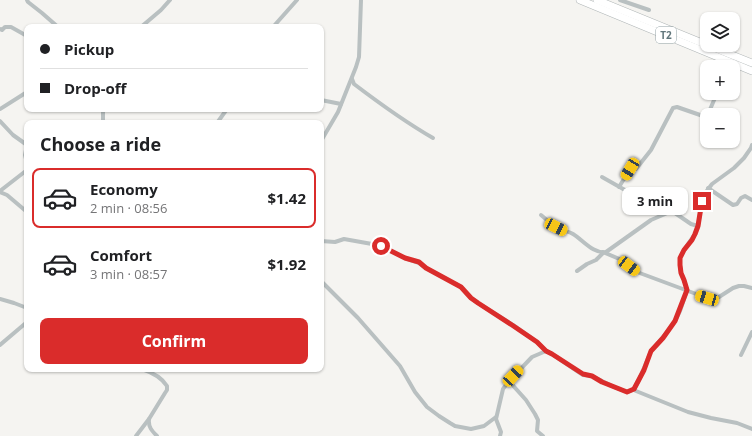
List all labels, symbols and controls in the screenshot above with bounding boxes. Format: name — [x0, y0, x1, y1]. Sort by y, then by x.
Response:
map controls — [700, 12, 740, 148]
button: layers — [700, 12, 740, 52]
road number: T2 — [656, 27, 676, 43]
text: Pickup — [64, 39, 114, 59]
button: + — [700, 60, 740, 100]
text: Drop-off — [64, 78, 126, 98]
button: − — [700, 108, 740, 148]
text: Choose a ride — [40, 132, 161, 156]
car — [619, 156, 641, 182]
text: Economy — [90, 179, 158, 199]
icon: car — [42, 180, 78, 216]
callout: 3 min — [622, 187, 688, 215]
text: $1.42 — [267, 188, 306, 208]
text: 3 min — [637, 192, 673, 210]
route end — [693, 192, 711, 210]
text: 2 min · 08:56 — [90, 199, 167, 217]
car — [543, 216, 569, 238]
route start — [372, 237, 390, 255]
text: Comfort — [90, 245, 152, 265]
icon: car — [42, 246, 78, 282]
text: $1.92 — [267, 254, 306, 274]
car — [616, 254, 642, 278]
text: 3 min · 08:57 — [90, 265, 167, 283]
car — [694, 289, 720, 307]
button: Confirm — [40, 318, 308, 364]
car — [500, 363, 526, 389]

